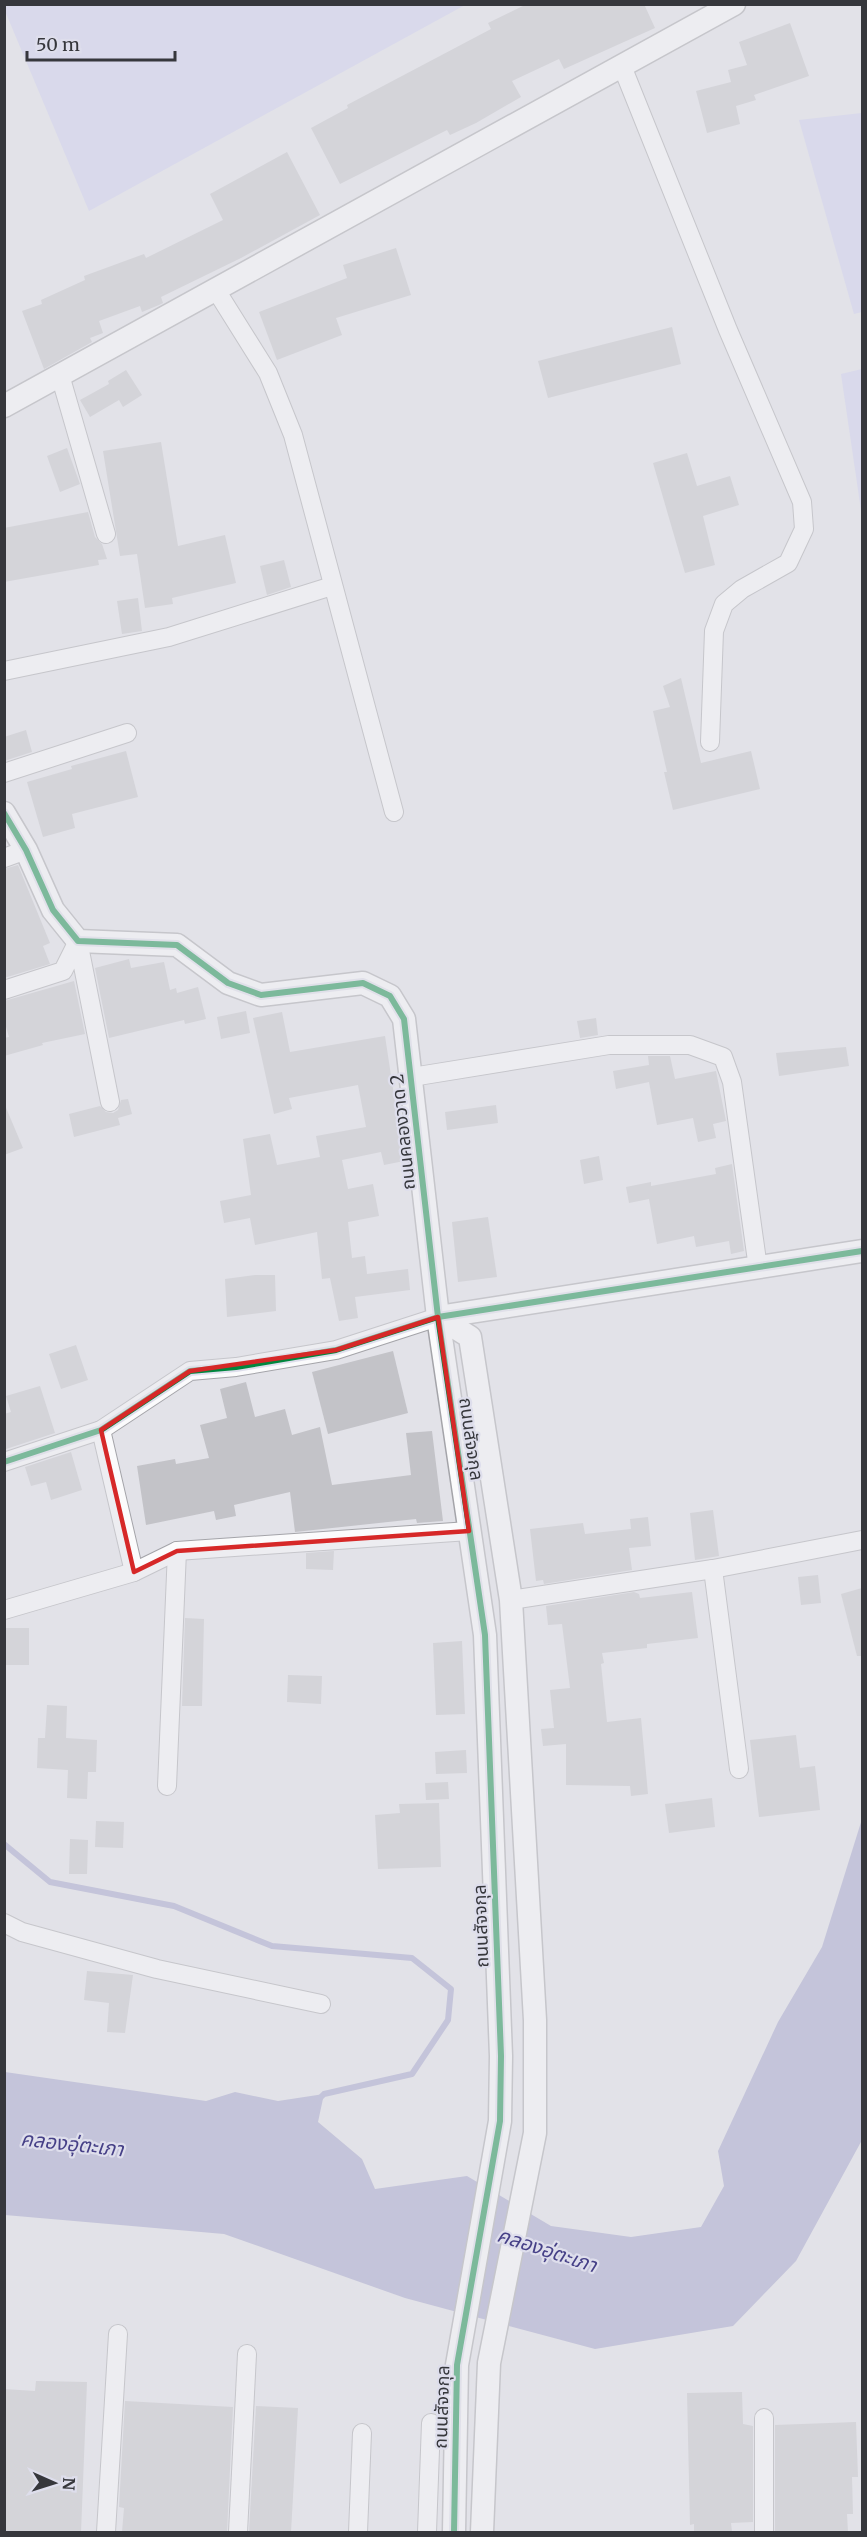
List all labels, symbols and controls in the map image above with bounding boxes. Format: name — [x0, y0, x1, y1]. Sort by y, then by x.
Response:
scale bar — [27, 24, 176, 62]
text: 50 m — [36, 33, 80, 56]
street label: ถนนคลองวาด 2 — [385, 1073, 420, 1191]
street label: ถนนสัจจกุล — [454, 1396, 489, 1482]
street label: ถนนสัจจกุล — [468, 1884, 493, 1968]
water label: คลองอุ่ตะเภา — [19, 2126, 125, 2162]
water label: คลองอุ่ตะเภา — [494, 2222, 601, 2279]
street label: ถนนสัจจกุล — [429, 2365, 454, 2449]
north arrow — [24, 2453, 84, 2513]
text: N — [59, 2477, 79, 2491]

